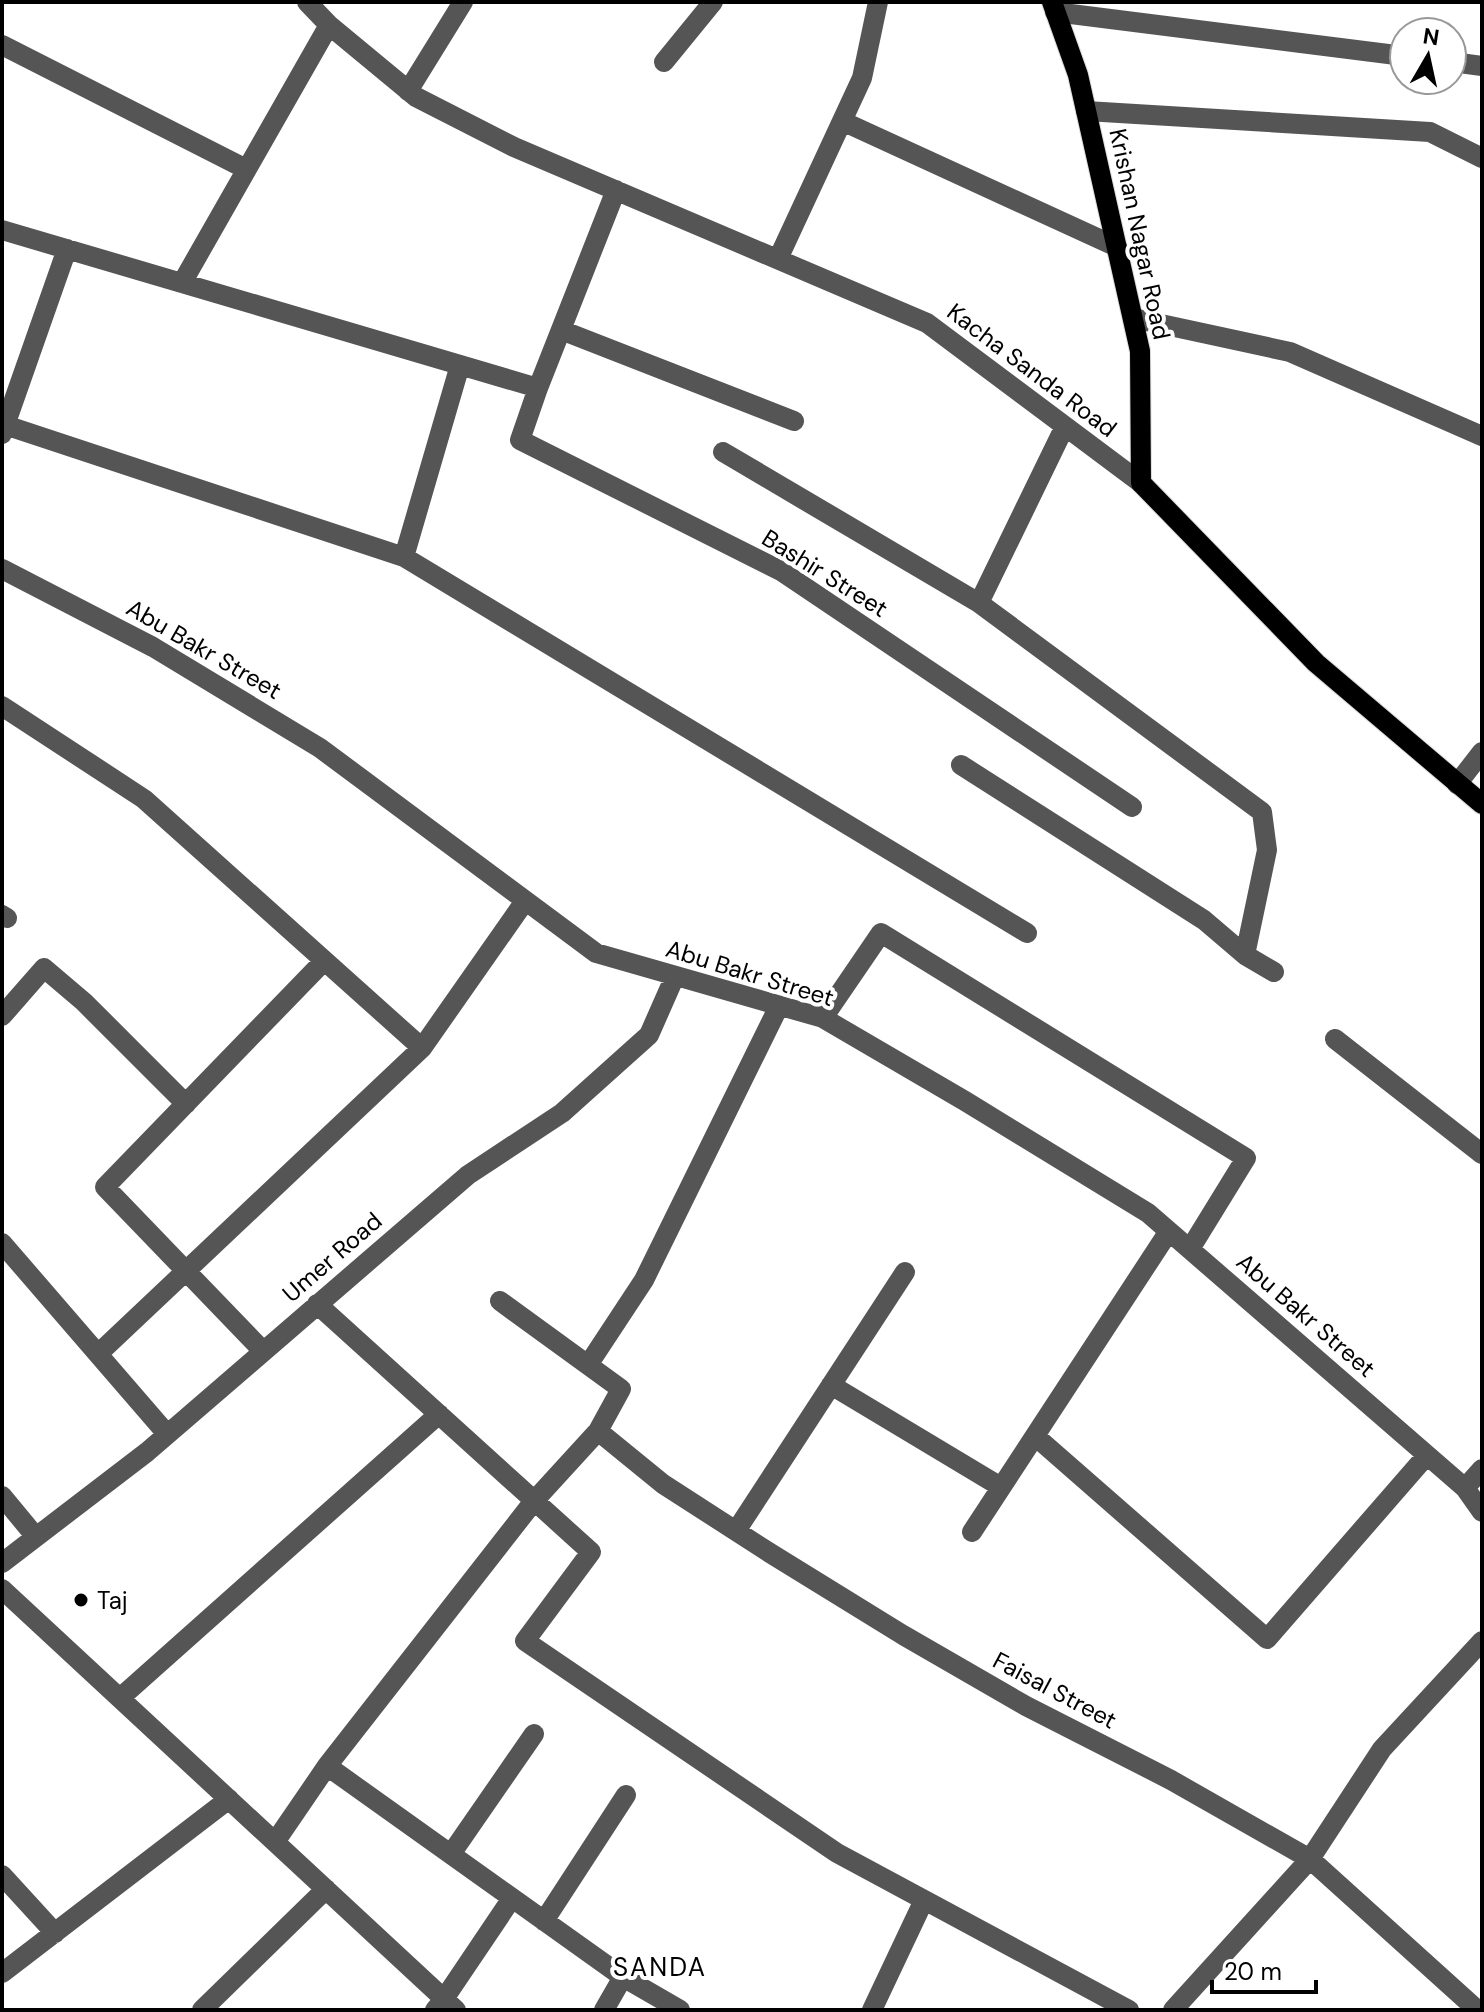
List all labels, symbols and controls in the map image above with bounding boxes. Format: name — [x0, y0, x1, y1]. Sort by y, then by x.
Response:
north arrow — [1388, 16, 1468, 96]
text: N — [1421, 21, 1441, 52]
street label: Krishan Nagar Road — [1102, 126, 1178, 342]
street label: Kacha Sanda Road — [941, 296, 1123, 444]
street label: Bashir Street — [756, 522, 894, 624]
street label: Abu Bakr Street — [121, 592, 287, 706]
street label: Abu Bakr Street — [662, 933, 838, 1013]
street label: Umer Road — [276, 1205, 388, 1309]
street label: Abu Bakr Street — [1230, 1246, 1382, 1384]
place label: Taj — [97, 1585, 128, 1616]
marker: Taj — [72, 1591, 90, 1609]
street label: Faisal Street — [988, 1644, 1122, 1736]
scale bar — [1212, 1944, 1316, 1994]
district label: SANDA — [613, 1950, 707, 1984]
text: 20 m — [1224, 1956, 1282, 1987]

